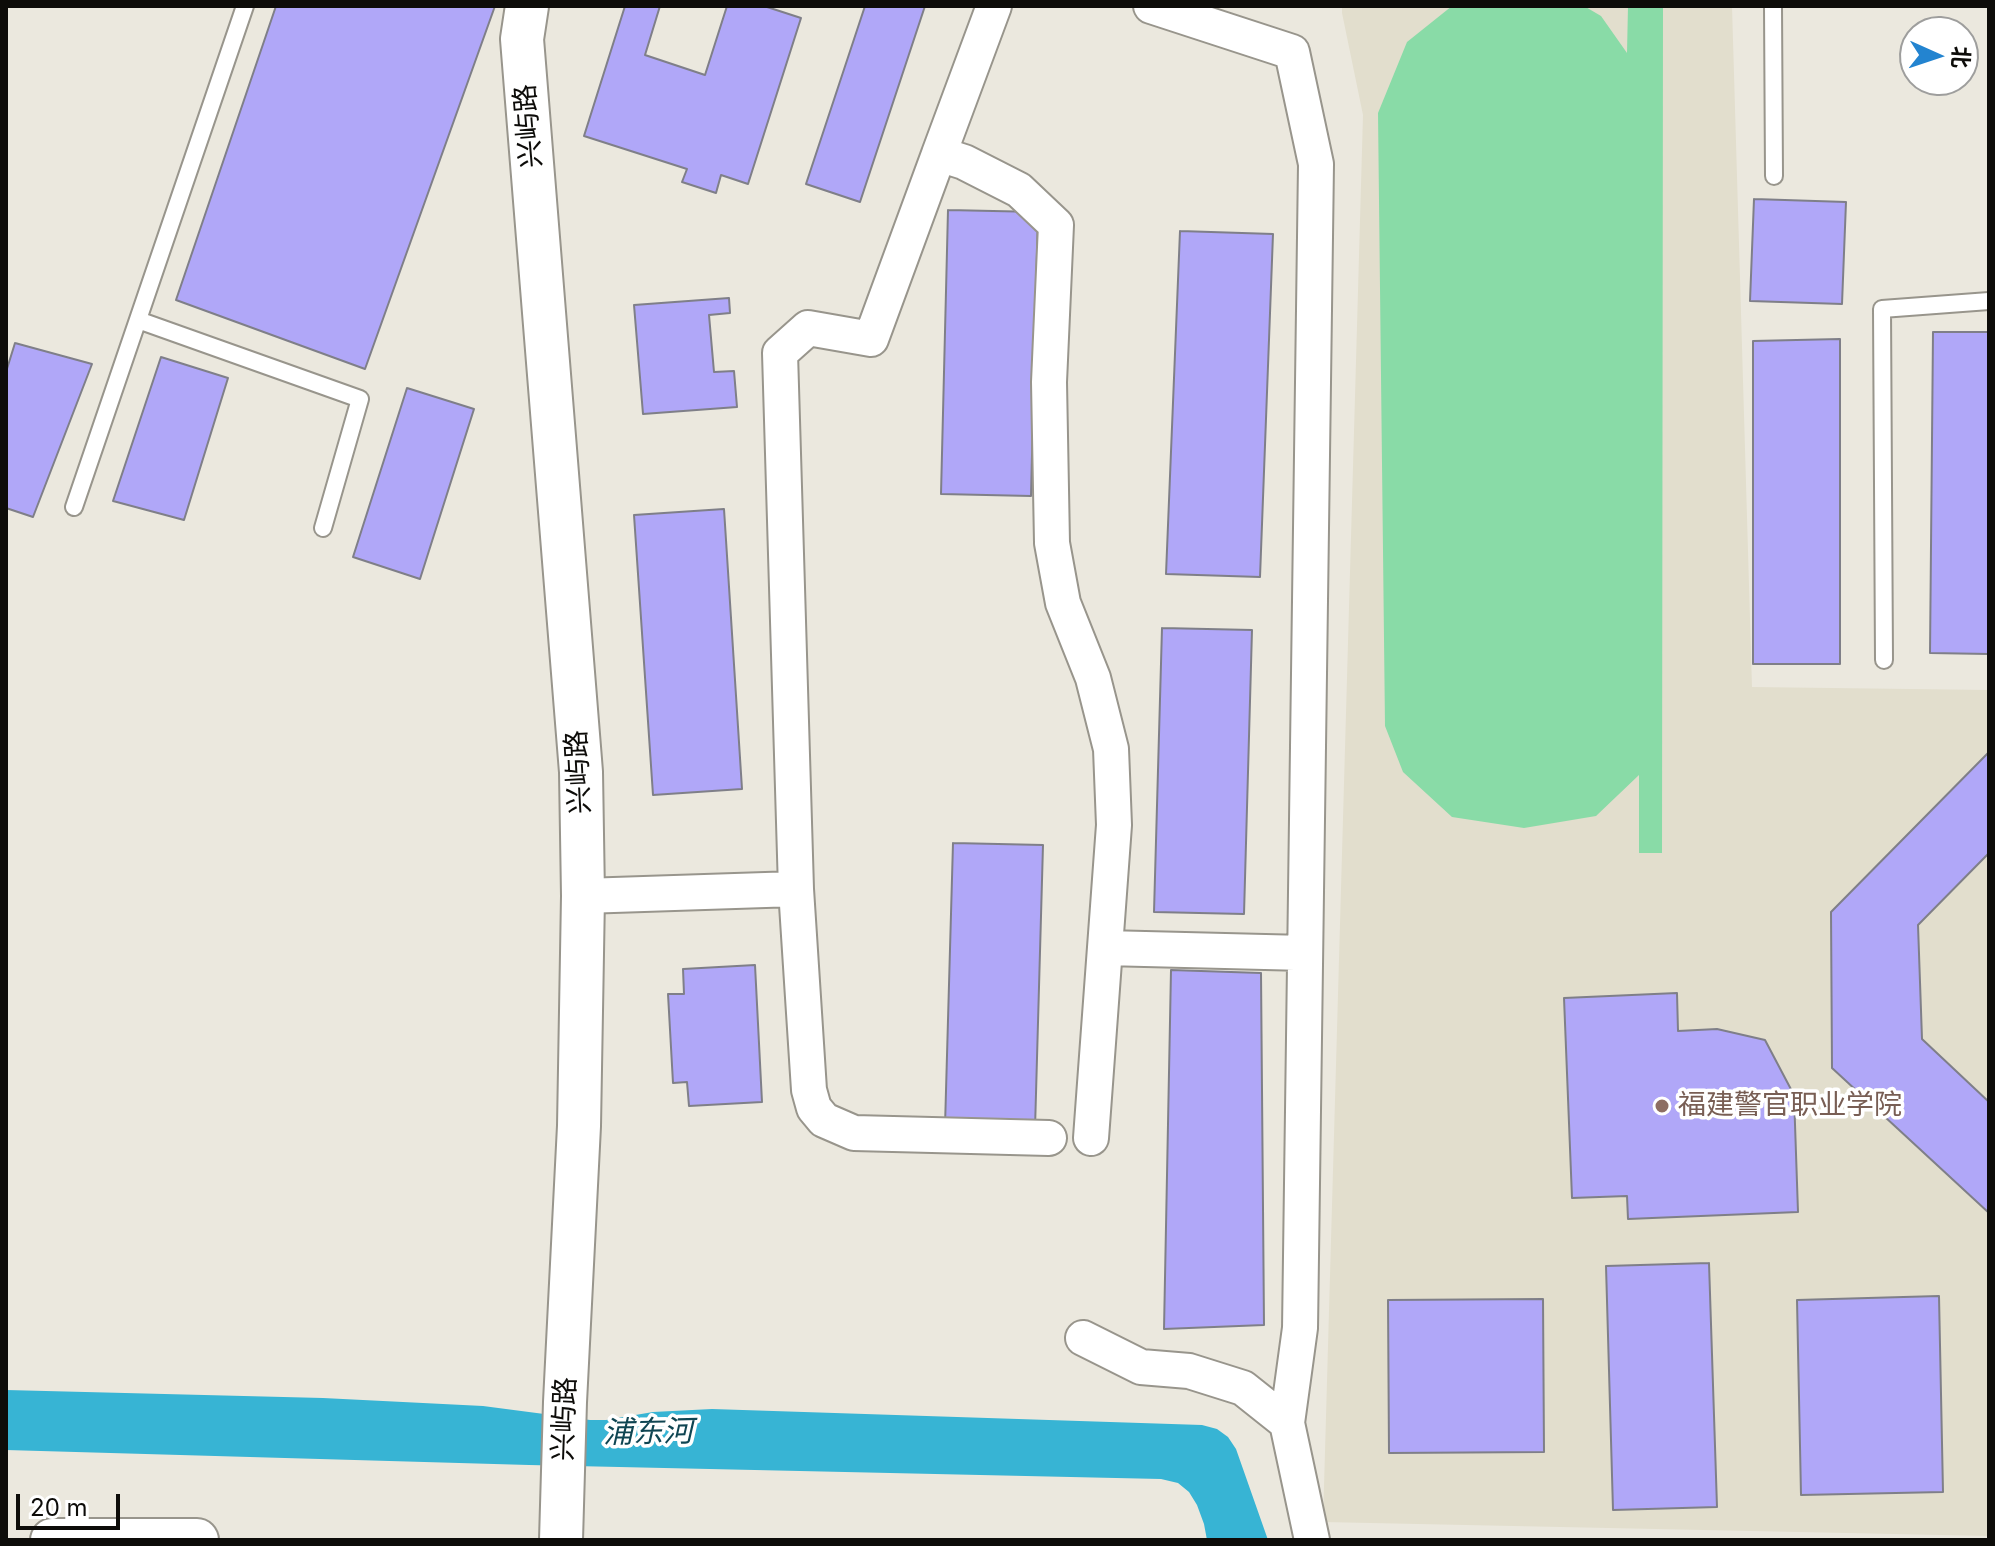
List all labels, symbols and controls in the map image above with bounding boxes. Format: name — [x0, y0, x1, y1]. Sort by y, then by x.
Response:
north arrow — [1899, 16, 1979, 96]
text: 北 — [1947, 45, 1975, 69]
street label: 兴屿路 — [509, 83, 549, 169]
street label: 兴屿路 — [560, 729, 598, 815]
place label: 福建警官职业学院 — [1678, 1089, 1902, 1123]
marker: 福建警官职业学院 — [1653, 1097, 1671, 1115]
street label: 兴屿路 — [547, 1376, 583, 1462]
water label: 浦东河 — [603, 1414, 693, 1452]
scale bar — [20, 1478, 124, 1528]
text: 20 m — [30, 1493, 88, 1522]

